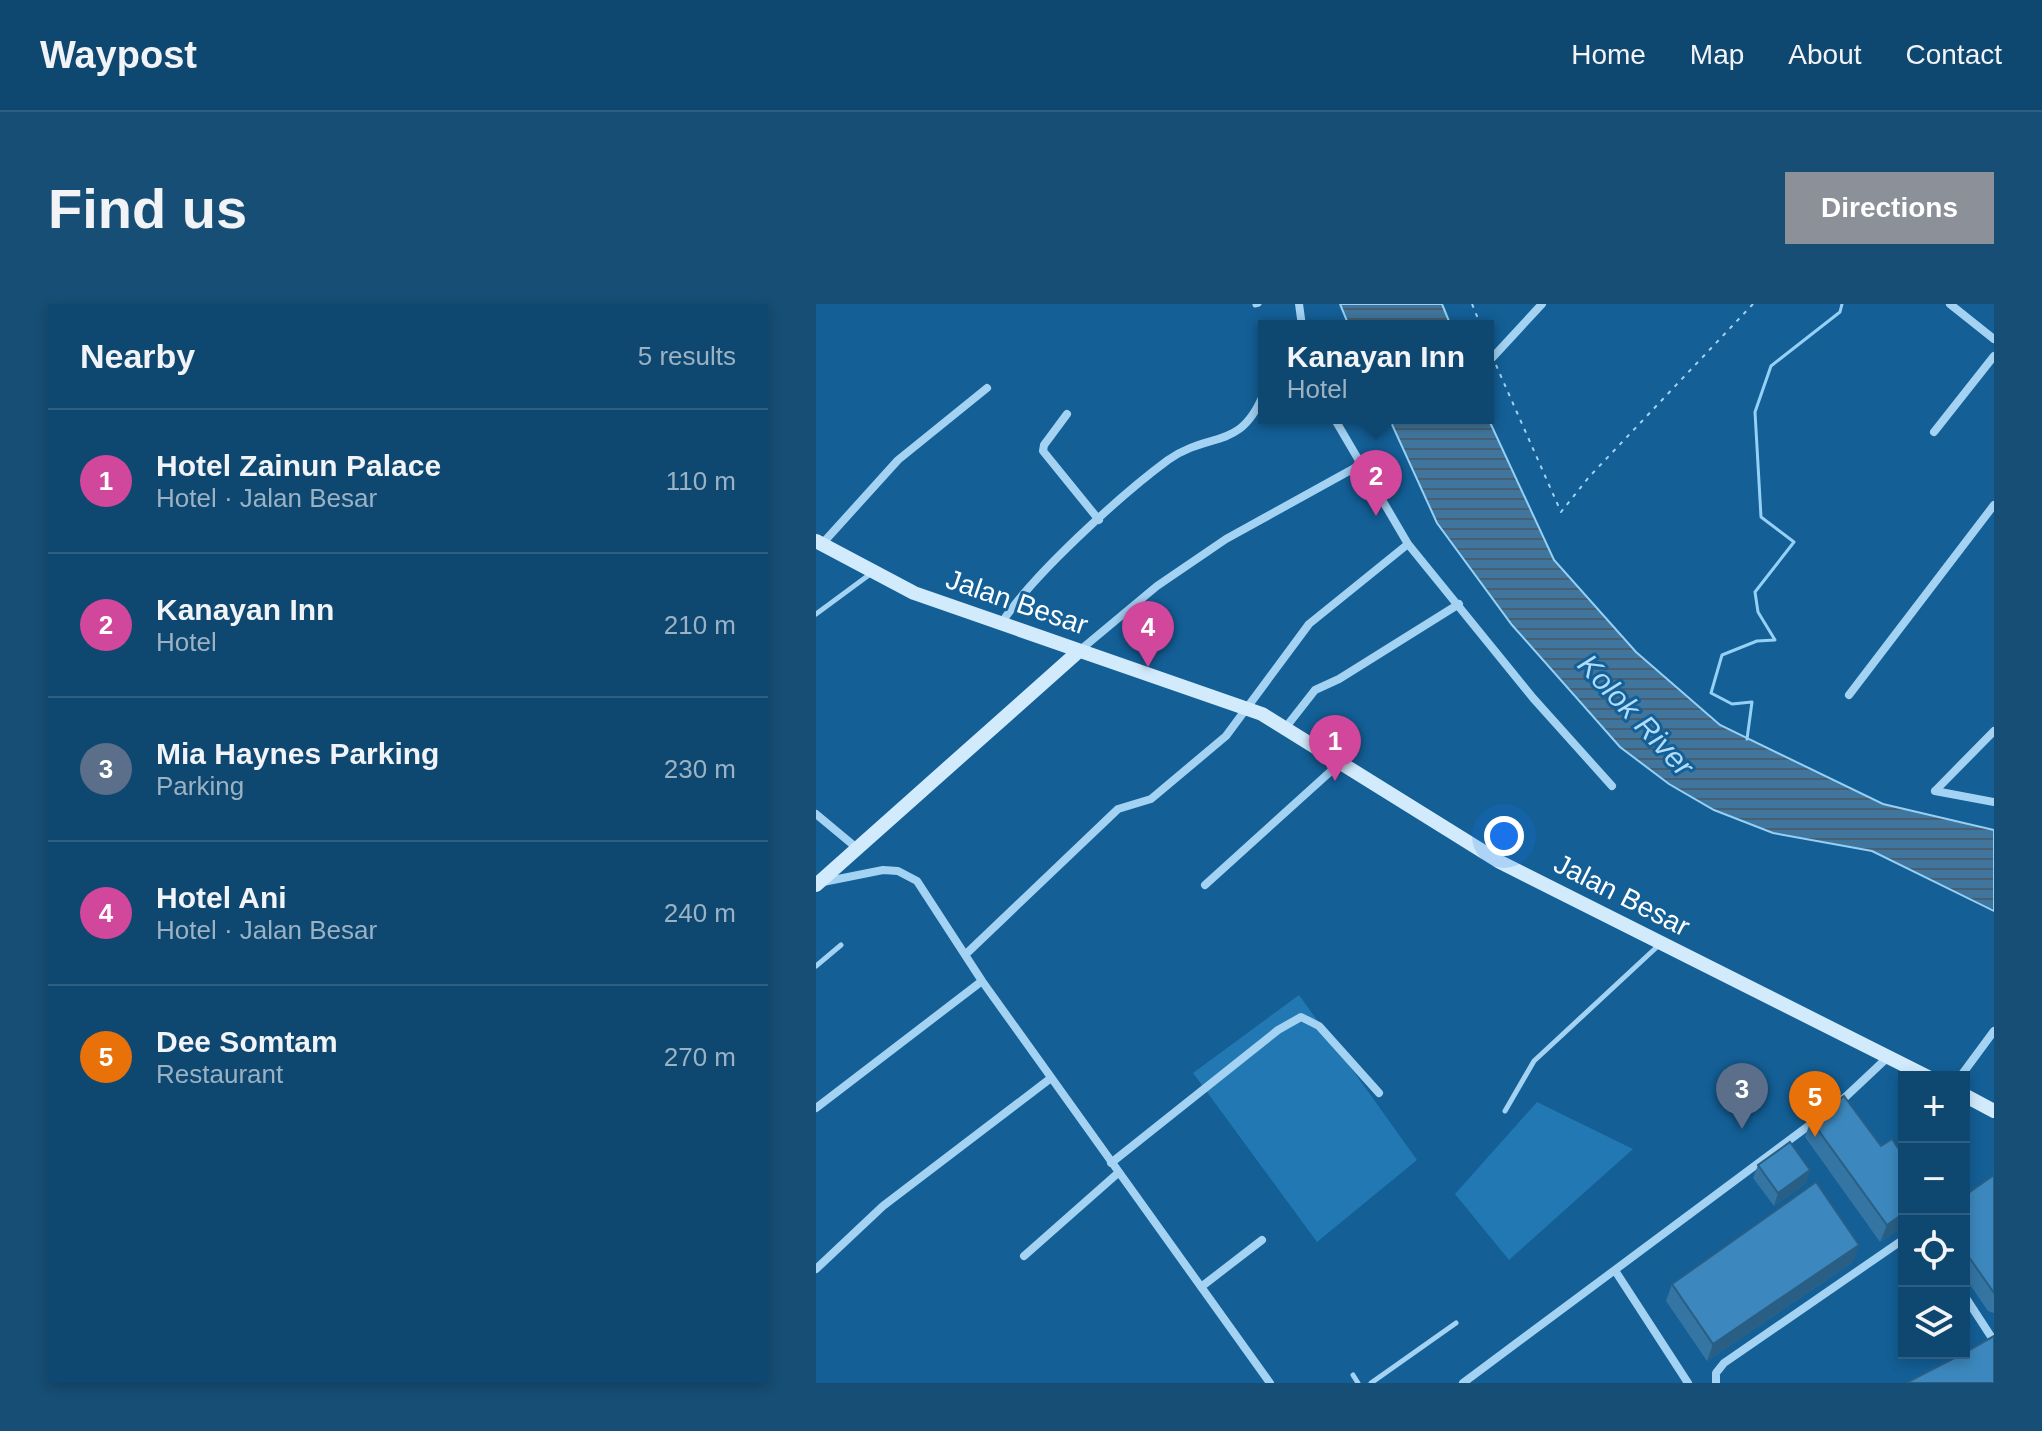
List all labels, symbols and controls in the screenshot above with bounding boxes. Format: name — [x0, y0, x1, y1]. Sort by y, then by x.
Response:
text: Waypost — [40, 34, 197, 76]
text: Home — [1571, 39, 1646, 70]
text: Map — [1690, 39, 1744, 70]
text: About — [1788, 39, 1862, 70]
text: Contact — [1906, 39, 2002, 70]
button: Directions — [1785, 172, 1994, 244]
text: Find us — [48, 177, 247, 240]
popup — [1258, 320, 1494, 424]
text: Nearby — [80, 337, 195, 375]
text: Kanayan Inn — [1287, 340, 1465, 373]
text: 5 results — [638, 341, 736, 371]
text: Hotel — [1287, 374, 1348, 404]
text: Hotel Zainun Palace — [156, 449, 441, 482]
pin: 2 — [1350, 450, 1402, 516]
text: 1 — [99, 466, 113, 496]
text: 110 m — [666, 466, 736, 496]
text: Hotel · Jalan Besar — [156, 483, 377, 513]
street label: Jalan Besar — [942, 563, 1092, 641]
text: Kanayan Inn — [156, 593, 334, 626]
pin: 4 — [1122, 601, 1174, 667]
text: 2 — [99, 610, 113, 640]
text: 210 m — [664, 610, 736, 640]
text: Hotel — [156, 627, 217, 657]
water label: Kolok River — [1572, 648, 1701, 783]
pin: 1 — [1309, 715, 1361, 781]
text: Mia Haynes Parking — [156, 737, 439, 770]
text: 3 — [99, 754, 113, 784]
text: 230 m — [664, 754, 736, 784]
text: Parking — [156, 771, 244, 801]
your location — [1484, 816, 1524, 856]
street label: Jalan Besar — [1549, 848, 1695, 942]
text: Hotel Ani — [156, 881, 287, 914]
text: 4 — [99, 898, 113, 928]
text: 240 m — [664, 898, 736, 928]
text: Hotel · Jalan Besar — [156, 915, 377, 945]
text: Dee Somtam — [156, 1025, 338, 1058]
text: 5 — [99, 1042, 113, 1072]
text: 270 m — [664, 1042, 736, 1072]
text: Restaurant — [156, 1059, 283, 1089]
pin: 3 — [1716, 1063, 1768, 1129]
pin: 5 — [1789, 1071, 1841, 1137]
map controls — [1898, 1071, 1970, 1359]
button: + — [1898, 1071, 1970, 1143]
button: − — [1898, 1143, 1970, 1215]
button: locate — [1898, 1215, 1970, 1287]
button: layers — [1898, 1287, 1970, 1359]

